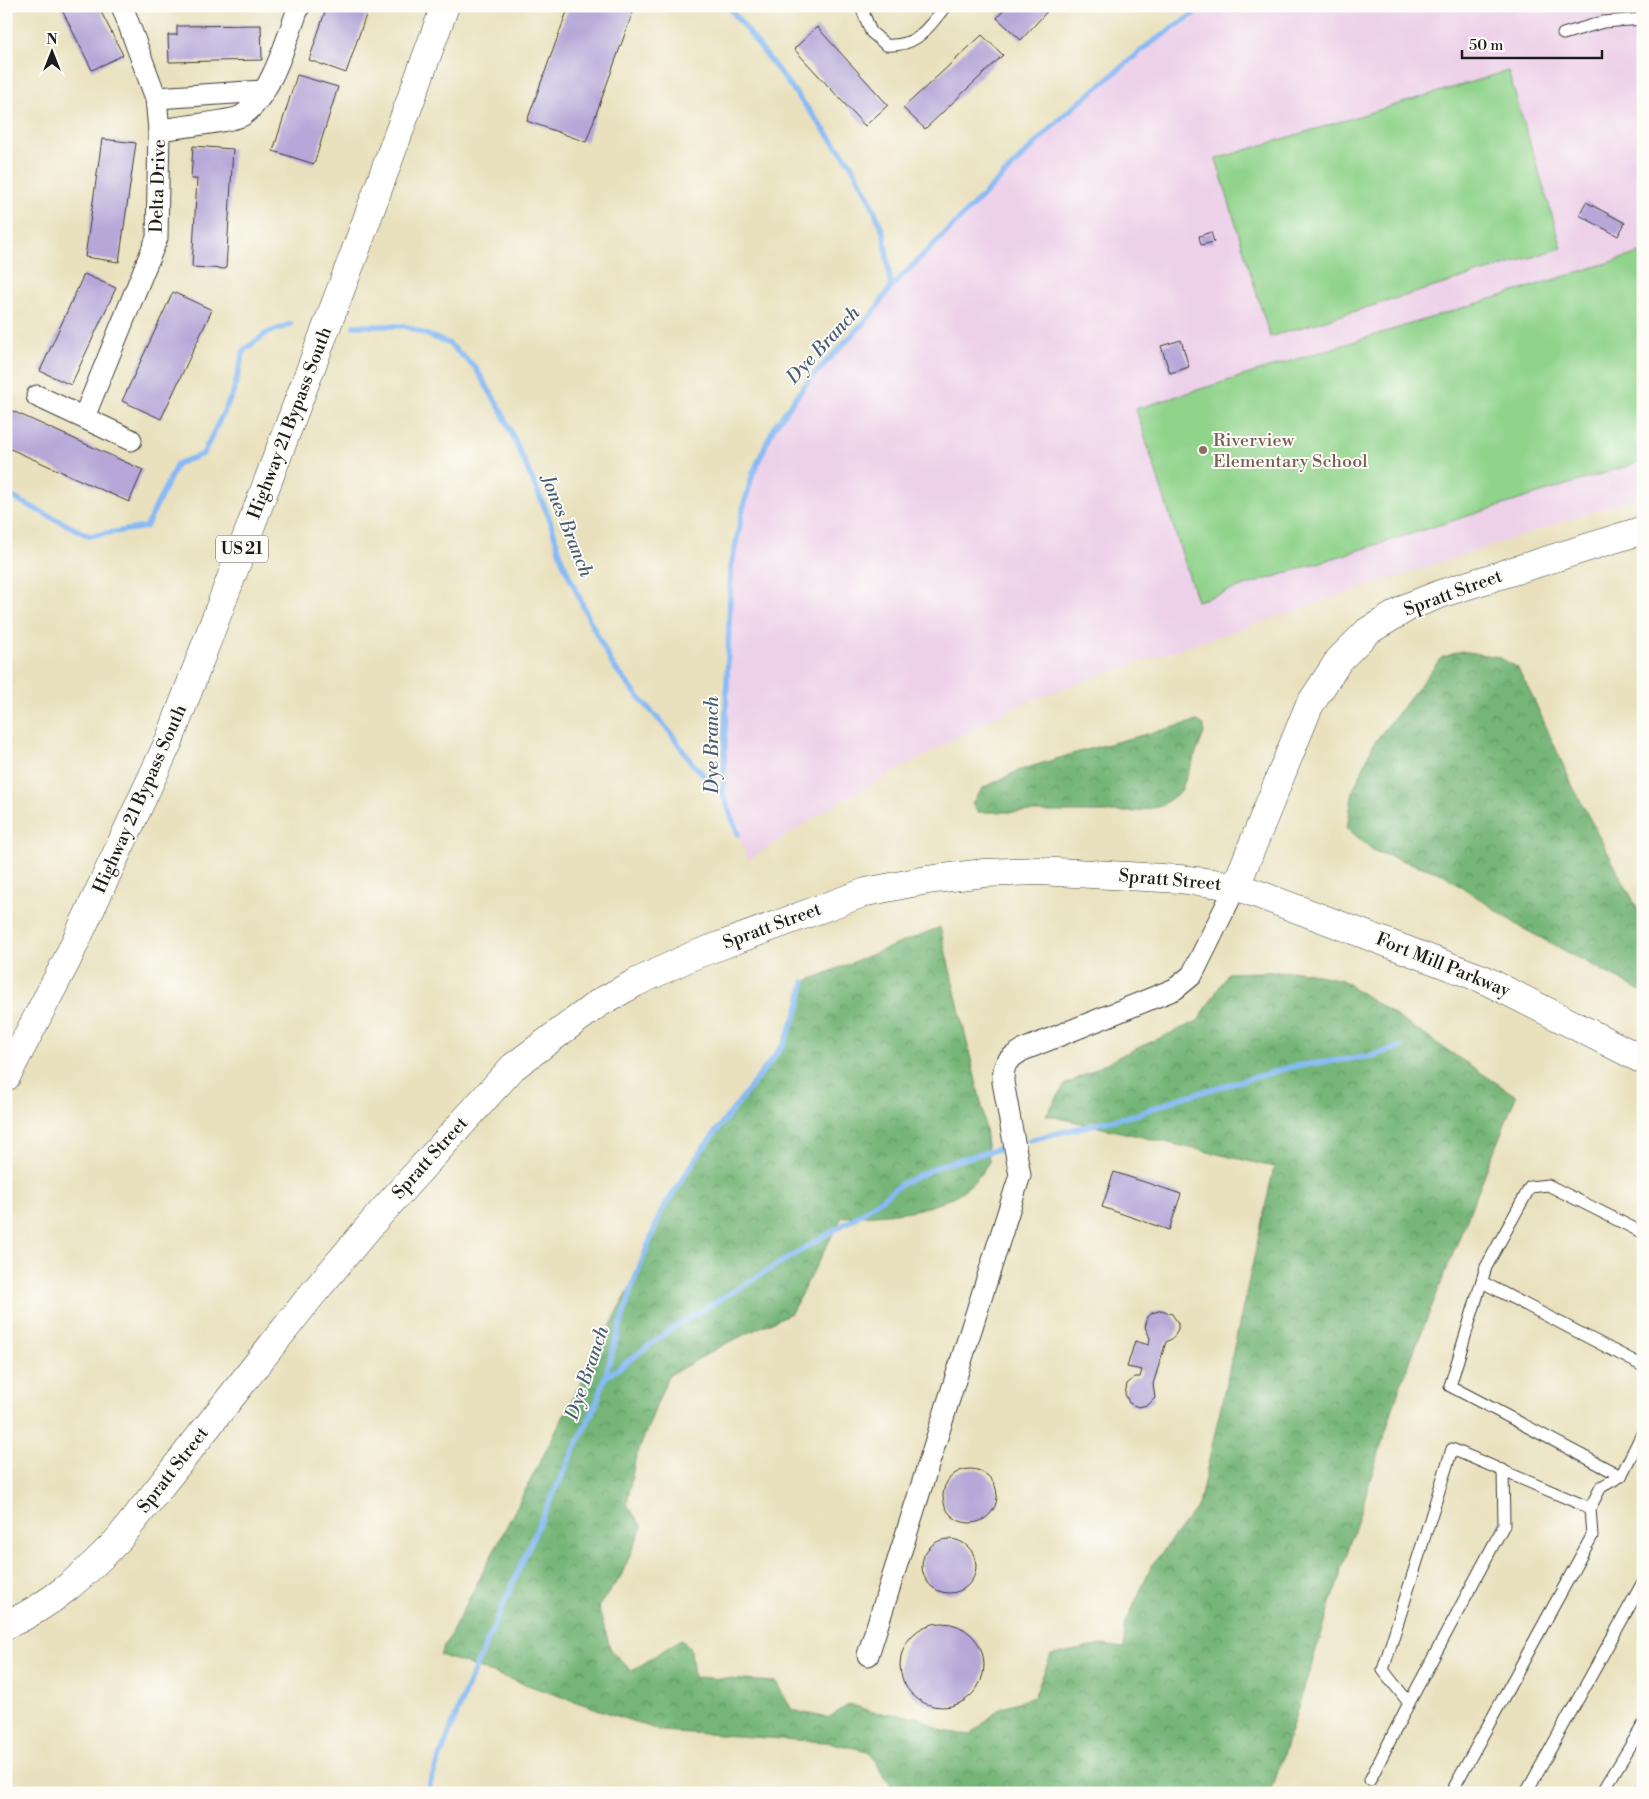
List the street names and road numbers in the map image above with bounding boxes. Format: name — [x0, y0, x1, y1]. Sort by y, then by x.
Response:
street label: Delta Drive — [145, 139, 171, 233]
street label: Highway 21 Bypass South — [243, 323, 337, 522]
road number: US 21 — [216, 536, 268, 562]
street label: Spratt Street — [1401, 564, 1506, 621]
street label: Highway 21 Bypass South — [88, 701, 192, 897]
street label: Spratt Street — [1118, 864, 1223, 896]
street label: Spratt Street — [720, 897, 825, 954]
street label: Fort Mill Parkway — [1372, 928, 1514, 1003]
street label: Spratt Street — [387, 1112, 473, 1204]
street label: Spratt Street — [132, 1422, 214, 1518]

